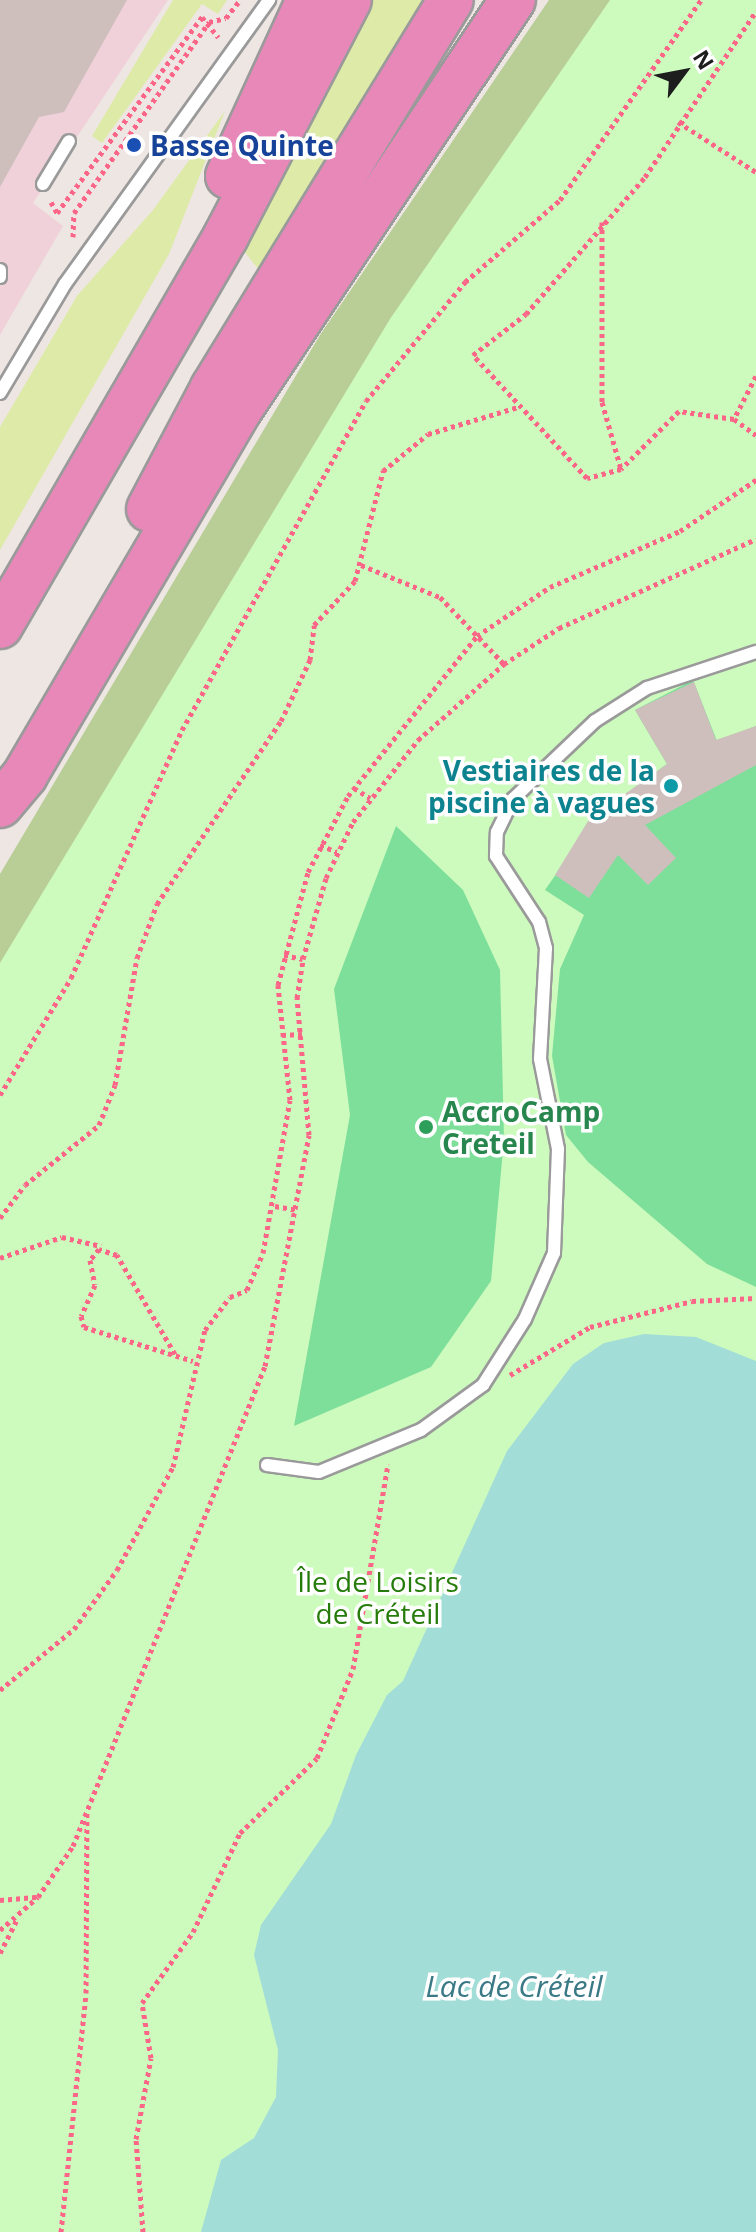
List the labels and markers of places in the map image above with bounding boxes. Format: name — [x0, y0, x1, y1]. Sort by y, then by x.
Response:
place label: Basse Quinte — [150, 128, 334, 162]
marker: Basse Quinte — [125, 136, 143, 154]
place label: Vestiaires de la piscine à vagues — [428, 753, 655, 819]
marker: Vestiaires de la piscine à vagues — [662, 777, 680, 795]
place label: AccroCamp Creteil — [442, 1094, 600, 1160]
marker: AccroCamp Creteil — [417, 1118, 435, 1136]

